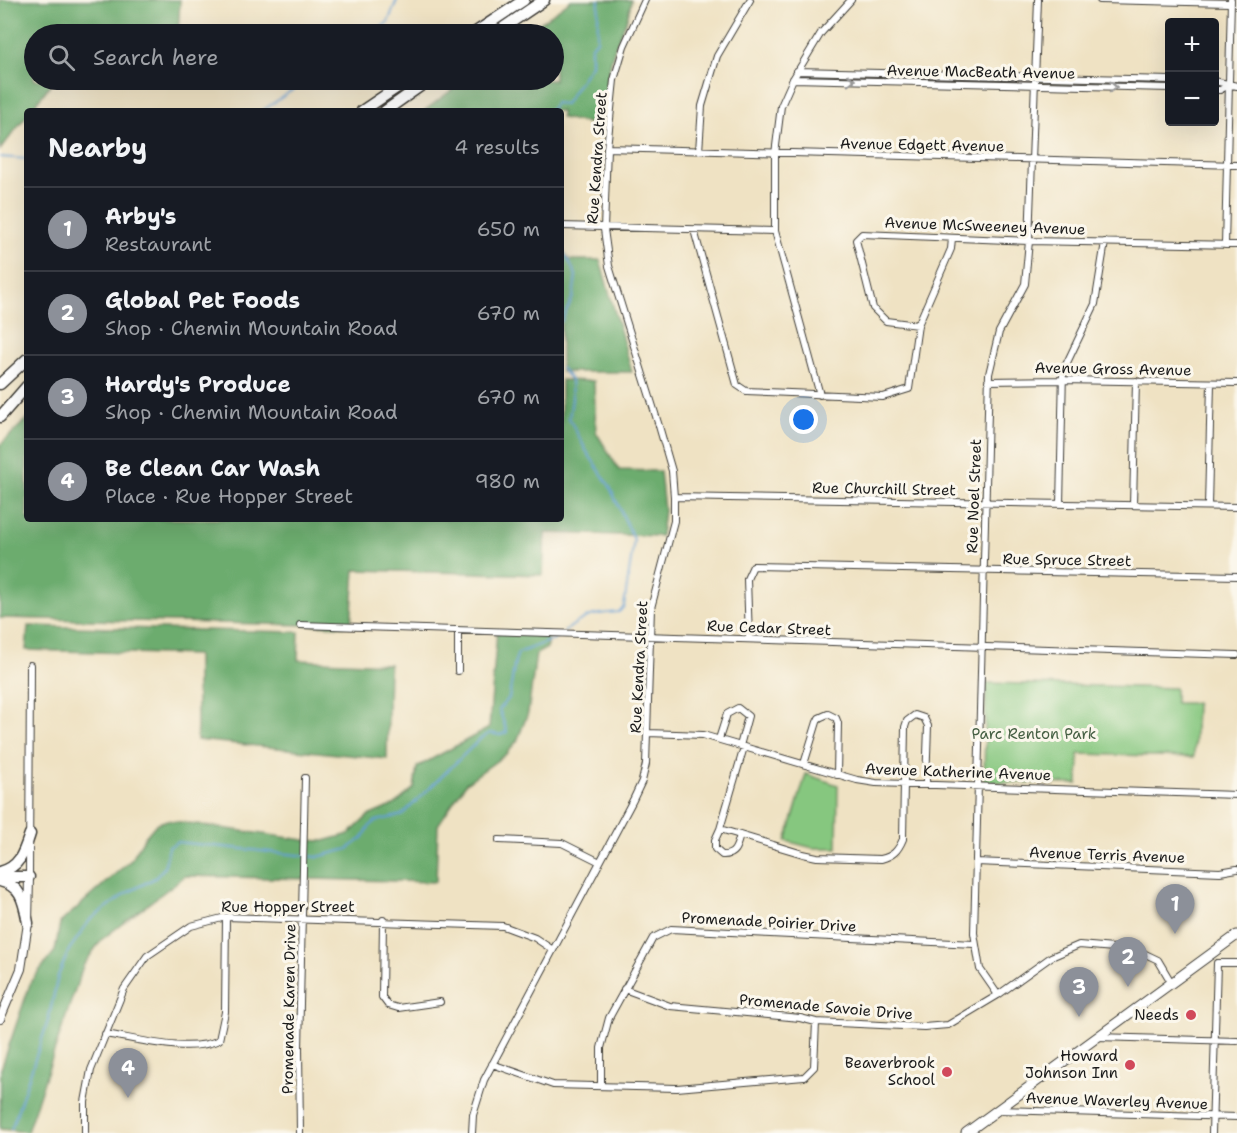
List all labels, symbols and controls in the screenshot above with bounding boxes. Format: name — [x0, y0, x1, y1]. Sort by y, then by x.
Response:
map controls — [1165, 18, 1219, 126]
button: + — [1165, 18, 1219, 72]
search box — [24, 24, 564, 90]
icon: search — [45, 41, 78, 74]
text: Search here — [93, 43, 219, 72]
street label: Avenue MacBeath Avenue — [886, 60, 1076, 84]
button: − — [1165, 72, 1219, 126]
one-way arrow — [847, 74, 856, 87]
one-way arrow — [1109, 81, 1118, 93]
street label: Rue Kendra Street — [582, 91, 612, 225]
text: Nearby — [48, 130, 147, 165]
text: 4 results — [454, 134, 540, 160]
street label: Avenue Edgett Avenue — [840, 134, 1004, 156]
text: Arby's — [105, 202, 176, 231]
street label: Avenue McSweeney Avenue — [884, 212, 1086, 240]
text: 1 — [63, 216, 72, 242]
text: 650 m — [477, 216, 540, 242]
text: Restaurant — [105, 231, 212, 257]
text: Global Pet Foods — [105, 286, 300, 315]
text: 2 — [61, 300, 75, 326]
text: 670 m — [477, 300, 540, 326]
text: Shop · Chemin Mountain Road — [105, 315, 398, 341]
street label: Avenue Gross Avenue — [1034, 358, 1192, 380]
text: Hardy's Produce — [105, 370, 291, 399]
text: 3 — [61, 384, 75, 410]
text: 670 m — [477, 384, 540, 410]
text: Shop · Chemin Mountain Road — [105, 399, 398, 425]
your location — [789, 405, 818, 434]
street label: Rue Noel Street — [962, 438, 986, 554]
text: Be Clean Car Wash — [105, 454, 320, 483]
text: 4 — [61, 468, 75, 494]
text: 980 m — [475, 468, 540, 494]
street label: Rue Churchill Street — [812, 478, 956, 500]
text: Place · Rue Hopper Street — [105, 483, 353, 509]
street label: Rue Spruce Street — [1002, 549, 1132, 571]
street label: Rue Kendra Street — [626, 600, 652, 734]
street label: Rue Cedar Street — [707, 616, 831, 640]
park label: Parc Renton Park — [972, 724, 1096, 744]
street label: Avenue Katherine Avenue — [865, 759, 1051, 785]
street label: Avenue Terris Avenue — [1029, 842, 1185, 868]
pin: 1 — [1156, 884, 1194, 934]
street label: Rue Hopper Street — [221, 897, 355, 917]
street label: Promenade Poirier Drive — [681, 907, 857, 937]
street label: Promenade Karen Drive — [278, 924, 300, 1094]
pin: 2 — [1108, 938, 1148, 987]
pin: 3 — [1060, 968, 1098, 1017]
street label: Promenade Savoie Drive — [738, 989, 914, 1025]
place label: Needs — [1134, 1005, 1179, 1025]
marker: Needs — [1184, 1008, 1198, 1022]
place label: Howard Johnson Inn — [1025, 1046, 1118, 1083]
pin: 4 — [108, 1048, 148, 1098]
place label: Beaverbrook School — [845, 1053, 935, 1090]
marker: Howard Johnson Inn — [1123, 1058, 1137, 1072]
marker: Beaverbrook School — [940, 1065, 954, 1079]
street label: Avenue Waverley Avenue — [1025, 1088, 1209, 1114]

